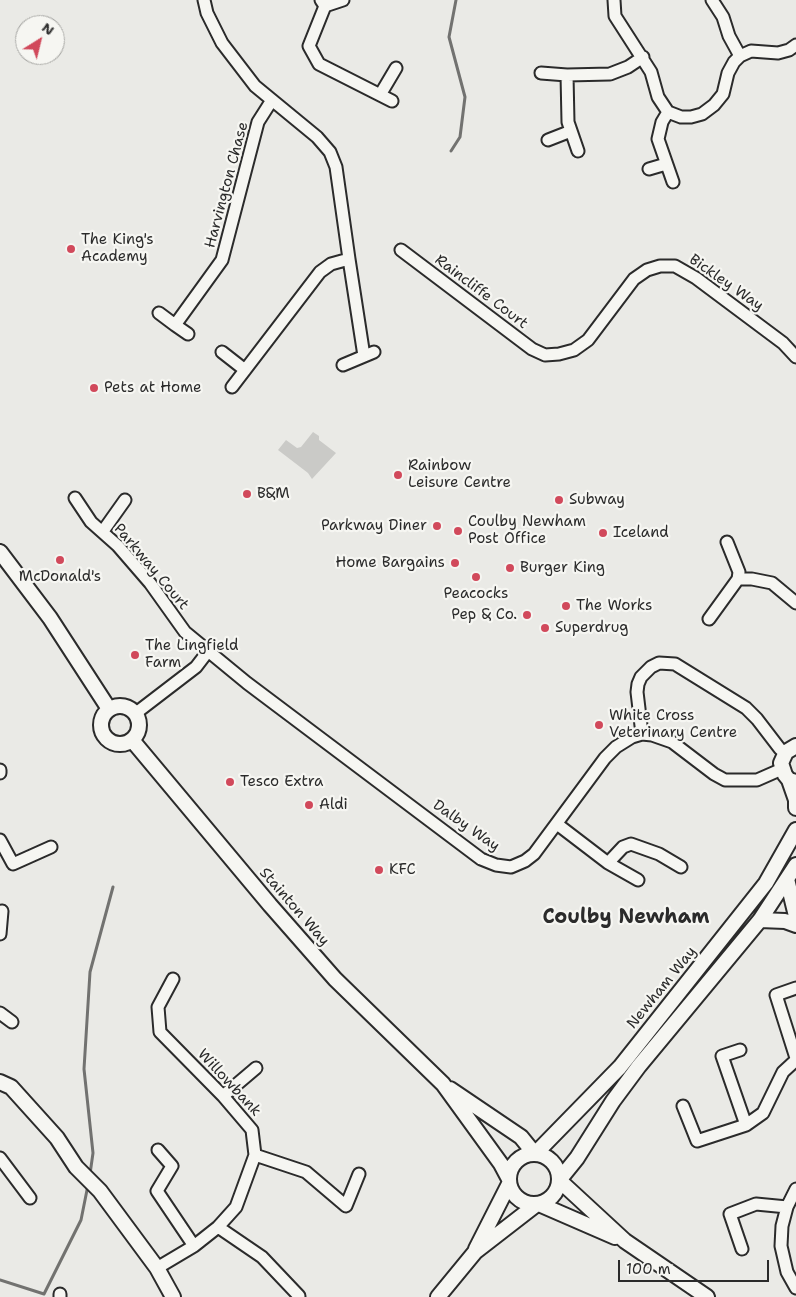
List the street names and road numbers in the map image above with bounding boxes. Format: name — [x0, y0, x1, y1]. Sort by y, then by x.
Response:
street label: Harvington Chase — [202, 120, 252, 250]
street label: Raincliffe Court — [431, 251, 531, 333]
street label: Bickley Way — [685, 251, 767, 315]
street label: Parkway Court — [110, 520, 192, 614]
street label: Dalby Way — [429, 796, 503, 856]
street label: Stainton Way — [255, 864, 333, 950]
street label: Newham Way — [623, 943, 701, 1033]
street label: Willowbank — [193, 1046, 265, 1120]

